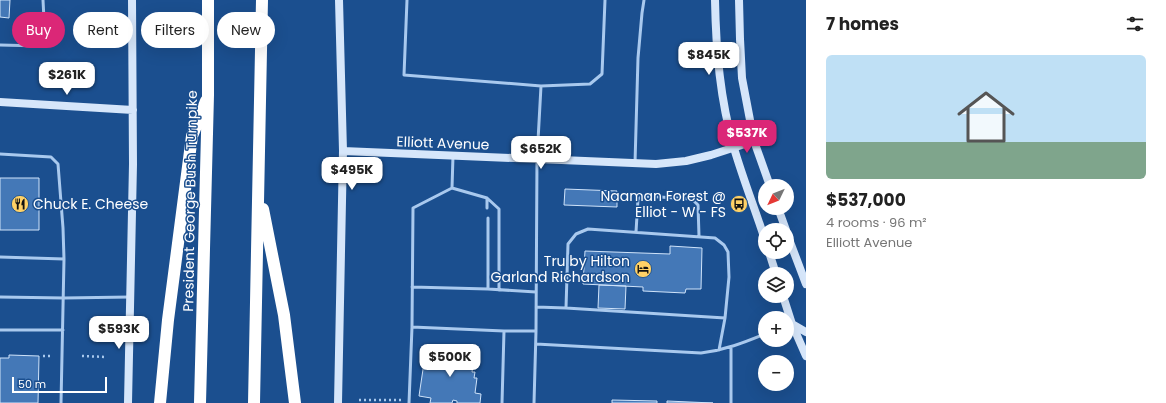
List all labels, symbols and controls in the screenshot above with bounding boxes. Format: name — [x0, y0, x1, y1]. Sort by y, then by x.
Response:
chip: Buy — [12, 12, 65, 48]
chip: Rent — [73, 12, 133, 48]
chip: Filters — [141, 12, 209, 48]
chip: New — [217, 12, 275, 48]
text: 7 homes — [826, 12, 899, 36]
icon: filters — [1124, 13, 1146, 35]
pin: $845K — [681, 42, 737, 76]
text: $845K — [687, 45, 731, 64]
pin: $261K — [39, 62, 95, 96]
text: $261K — [48, 65, 86, 84]
icon: home — [950, 81, 1022, 153]
street label: President George Bush Turnpike — [178, 90, 202, 312]
pin: $537K — [719, 120, 775, 154]
text: $537K — [727, 123, 767, 142]
street label: Elliott Avenue — [396, 131, 490, 155]
pin: $652K — [513, 136, 569, 170]
text: $652K — [520, 139, 562, 158]
pin: $495K — [324, 157, 380, 191]
text: $495K — [331, 160, 373, 179]
north arrow — [758, 179, 794, 215]
map controls — [758, 179, 794, 391]
place label: Naaman Forest @ Elliot - W - FS — [600, 186, 726, 222]
text: $537,000 — [826, 188, 906, 212]
restaurant icon: Chuck E. Cheese — [10, 194, 30, 214]
place label: Chuck E. Cheese — [33, 194, 148, 214]
bus stop icon: Naaman Forest @ Elliot - W - FS — [729, 194, 749, 214]
text: 4 rooms · 96 m² — [826, 213, 927, 232]
button: locate — [758, 223, 794, 259]
text: Elliott Avenue — [826, 233, 912, 252]
place label: Tru by Hilton Garland Richardson — [491, 251, 630, 287]
hotel icon: Tru by Hilton Garland Richardson — [633, 259, 653, 279]
button: layers — [758, 267, 794, 303]
button: + — [758, 311, 794, 347]
pin: $593K — [91, 316, 147, 350]
text: $593K — [98, 319, 140, 338]
pin: $500K — [422, 344, 478, 378]
text: $500K — [428, 347, 472, 366]
button: − — [758, 355, 794, 391]
scale bar — [12, 375, 107, 394]
text: 50 m — [18, 376, 46, 392]

